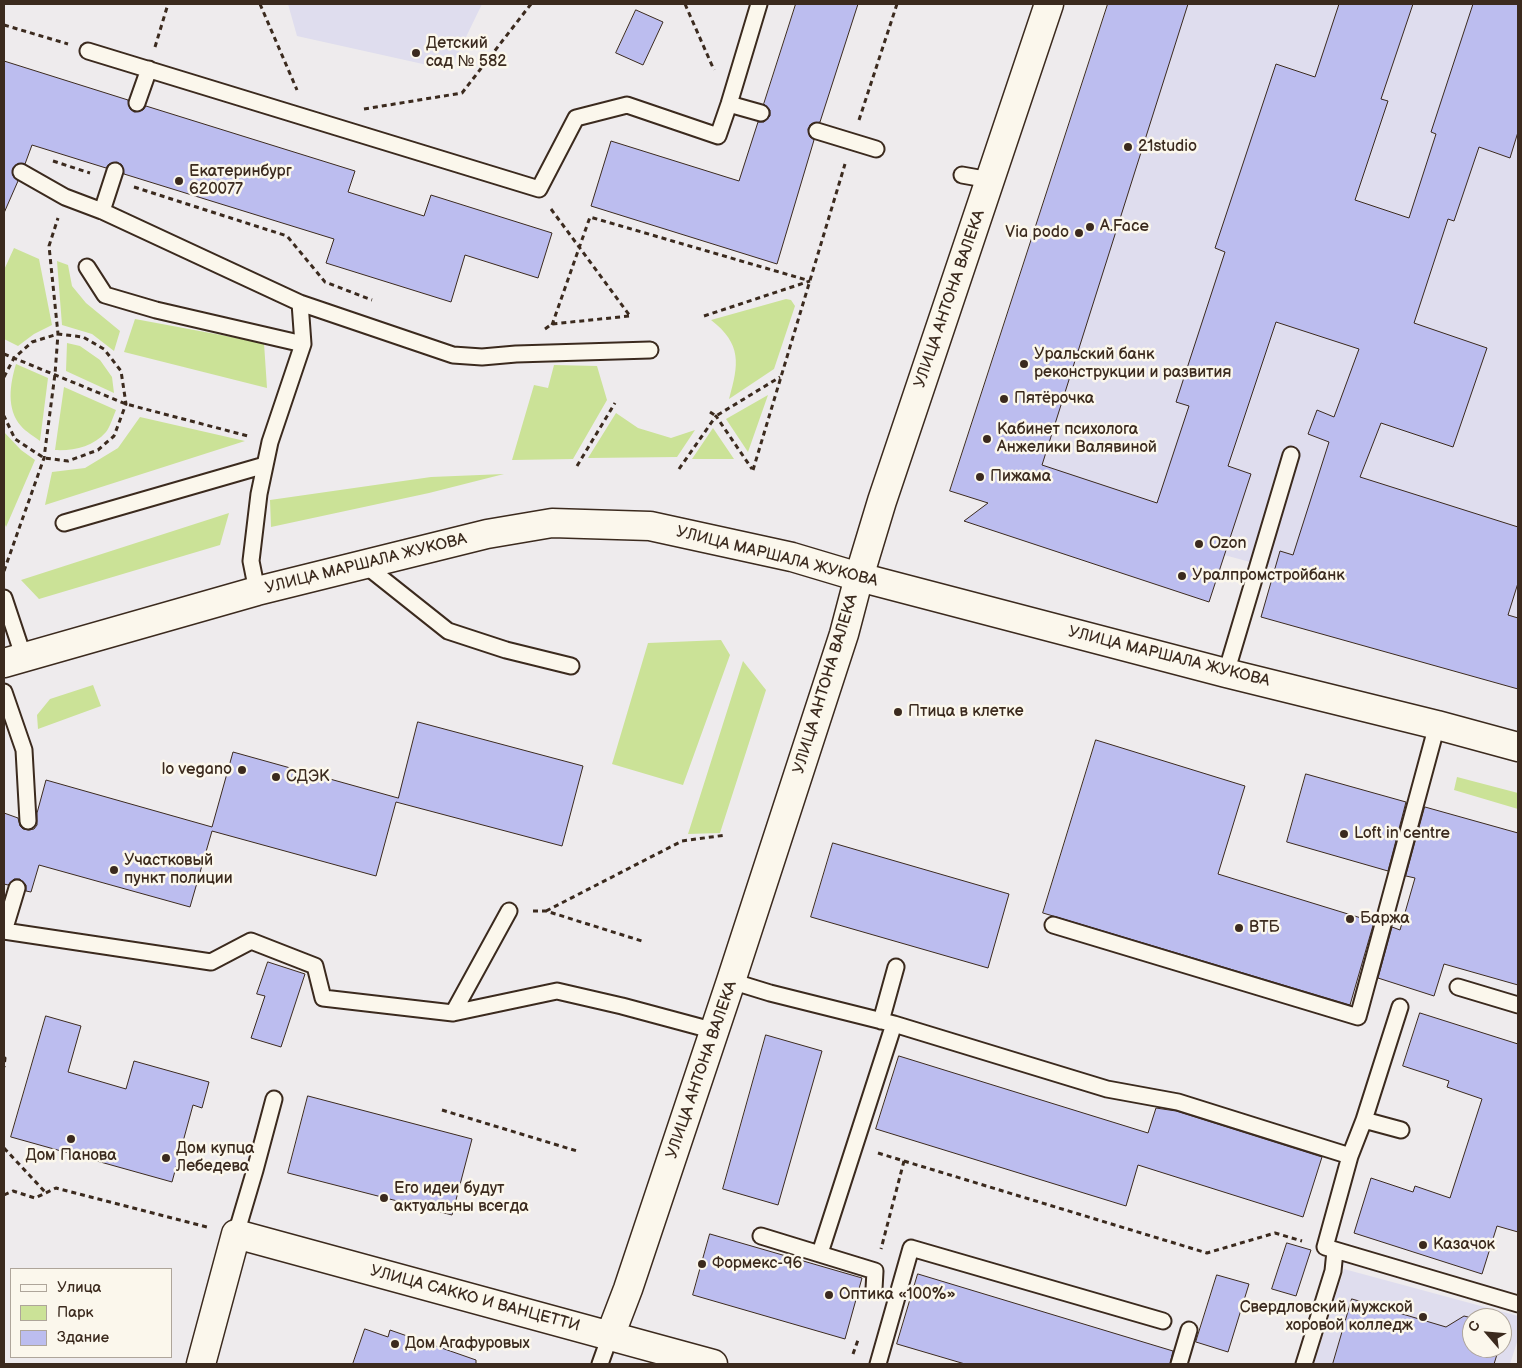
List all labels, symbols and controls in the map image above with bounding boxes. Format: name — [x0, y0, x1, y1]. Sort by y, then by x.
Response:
place label: Детский сад № 582 — [426, 34, 507, 72]
marker: Детский сад № 582 — [410, 47, 422, 59]
place label: 21studio — [1138, 137, 1197, 157]
marker: 21studio — [1122, 141, 1134, 153]
place label: Екатеринбург 620077 — [189, 162, 292, 200]
marker: Екатеринбург 620077 — [173, 175, 185, 187]
street label: УЛИЦА АНТОНА ВАЛЕКА — [911, 208, 989, 390]
place label: А.Face — [1100, 217, 1149, 237]
marker: А.Face — [1084, 221, 1096, 233]
place label: Via podo — [1005, 223, 1069, 243]
marker: Via podo — [1073, 227, 1085, 239]
place label: Уральский банк реконструкции и развития — [1034, 345, 1231, 383]
marker: Уральский банк реконструкции и развития — [1018, 358, 1030, 370]
place label: Пятёрочка — [1014, 389, 1094, 409]
marker: Пятёрочка — [998, 393, 1010, 405]
place label: Кабинет психолога Анжелики Валявиной — [997, 420, 1157, 458]
marker: Кабинет психолога Анжелики Валявиной — [981, 433, 993, 445]
place label: Пижама — [990, 467, 1051, 487]
marker: Пижама — [974, 471, 986, 483]
street label: УЛИЦА МАРШАЛА ЖУКОВА — [674, 523, 880, 591]
street label: УЛИЦА МАРШАЛА ЖУКОВА — [263, 530, 469, 598]
place label: Ozon — [1209, 534, 1247, 554]
marker: Ozon — [1193, 538, 1205, 550]
place label: Уралпромстройбанк — [1192, 566, 1345, 586]
marker: Уралпромстройбанк — [1176, 570, 1188, 582]
street label: УЛИЦА АНТОНА ВАЛЕКА — [790, 592, 862, 776]
street label: УЛИЦА МАРШАЛА ЖУКОВА — [1066, 623, 1272, 691]
place label: Птица в клетке — [908, 702, 1024, 722]
marker: Птица в клетке — [892, 706, 904, 718]
place label: lo vegano — [162, 760, 232, 780]
marker: lo vegano — [236, 764, 248, 776]
place label: СДЭК — [286, 767, 329, 787]
marker: СДЭК — [270, 771, 282, 783]
place label: Loft in centre — [1354, 824, 1450, 844]
marker: Loft in centre — [1338, 828, 1350, 840]
place label: Участковый пункт полиции — [124, 851, 233, 889]
marker: Участковый пункт полиции — [108, 864, 120, 876]
place label: Баржа — [1360, 909, 1410, 929]
marker: Баржа — [1344, 913, 1356, 925]
place label: ВТБ — [1249, 918, 1280, 938]
marker: ВТБ — [1233, 922, 1245, 934]
street label: УЛИЦА АНТОНА ВАЛЕКА — [663, 979, 741, 1161]
marker: Дом Панова — [65, 1133, 77, 1145]
place label: Дом купца Лебедева — [176, 1139, 255, 1177]
place label: Дом Панова — [25, 1146, 117, 1166]
marker: Дом купца Лебедева — [160, 1152, 172, 1164]
place label: Его идеи будут актуальны всегда — [394, 1179, 529, 1217]
marker: Его идеи будут актуальны всегда — [378, 1192, 390, 1204]
place label: Казачок — [1433, 1235, 1495, 1255]
marker: Казачок — [1417, 1239, 1429, 1251]
place label: Формекс-96 — [712, 1254, 802, 1274]
marker: Формекс-96 — [696, 1258, 708, 1270]
street label: УЛИЦА САККО И ВАНЦЕТТИ — [368, 1262, 582, 1336]
legend — [10, 1268, 172, 1358]
text: Улица — [57, 1278, 101, 1297]
place label: Оптика «100%» — [839, 1285, 956, 1305]
marker: Оптика «100%» — [823, 1289, 835, 1301]
place label: Свердловский мужской хоровой колледж — [1240, 1298, 1413, 1336]
text: Парк — [57, 1303, 94, 1322]
north arrow — [1462, 1308, 1512, 1358]
marker: Свердловский мужской хоровой колледж — [1417, 1311, 1429, 1323]
text: С — [1464, 1318, 1484, 1335]
text: Здание — [57, 1328, 109, 1347]
place label: Дом Агафуровых — [405, 1334, 530, 1354]
marker: Дом Агафуровых — [389, 1338, 401, 1350]

